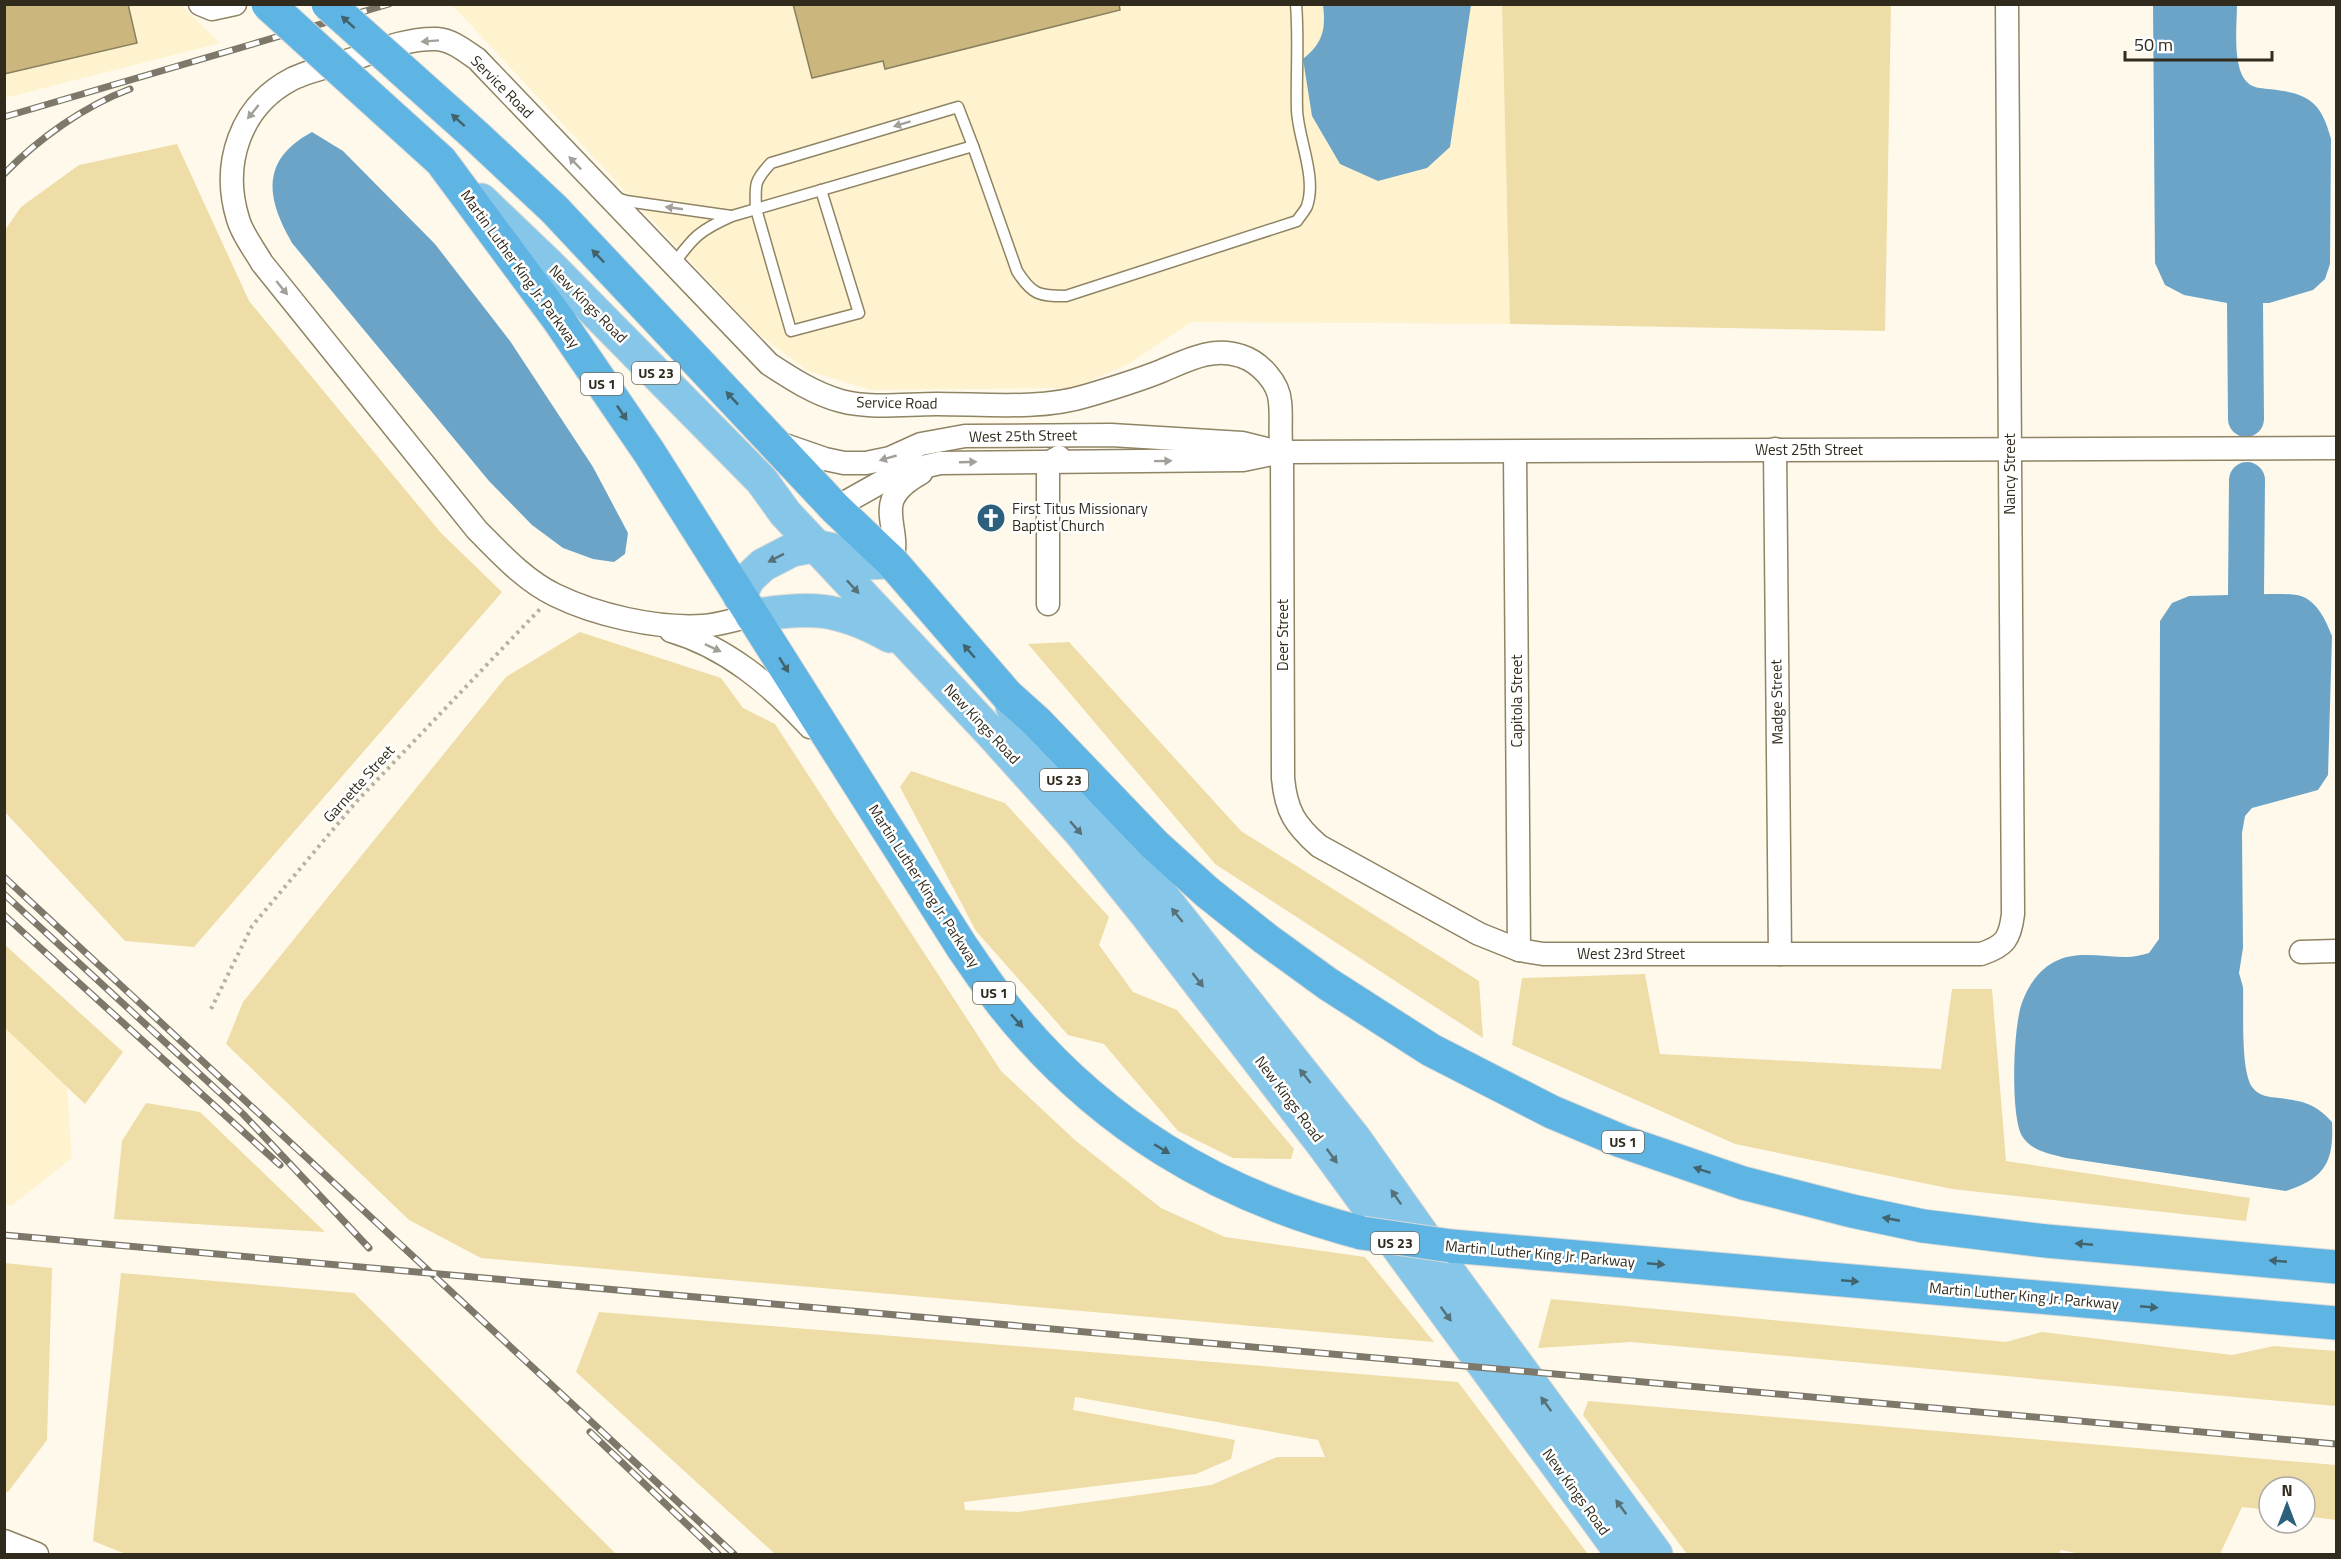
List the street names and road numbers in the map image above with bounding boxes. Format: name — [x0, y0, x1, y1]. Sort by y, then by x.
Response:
street label: Service Road — [466, 50, 539, 123]
street label: Martin Luther King Jr. Parkway — [455, 185, 586, 353]
street label: New Kings Road — [544, 259, 633, 348]
road number: US 23 — [632, 362, 680, 384]
road number: US 1 — [581, 373, 623, 395]
street label: Service Road — [856, 390, 938, 415]
street label: West 25th Street — [969, 423, 1078, 448]
street label: Nancy Street — [1998, 433, 2021, 515]
street label: West 25th Street — [1755, 438, 1864, 461]
street label: Deer Street — [1271, 598, 1294, 671]
street label: Capitola Street — [1505, 654, 1528, 748]
street label: Madge Street — [1764, 658, 1789, 745]
street label: New Kings Road — [939, 678, 1026, 769]
street label: Garnette Street — [317, 739, 400, 828]
road number: US 23 — [1040, 769, 1088, 791]
street label: Martin Luther King Jr. Parkway — [863, 800, 986, 972]
street label: West 23rd Street — [1577, 942, 1686, 965]
road number: US 1 — [973, 982, 1015, 1004]
street label: New Kings Road — [1249, 1051, 1329, 1147]
road number: US 1 — [1602, 1131, 1644, 1153]
road number: US 23 — [1371, 1232, 1419, 1254]
street label: Martin Luther King Jr. Parkway — [1444, 1234, 1636, 1273]
street label: Martin Luther King Jr. Parkway — [1928, 1276, 2120, 1315]
street label: New Kings Road — [1537, 1443, 1616, 1540]

